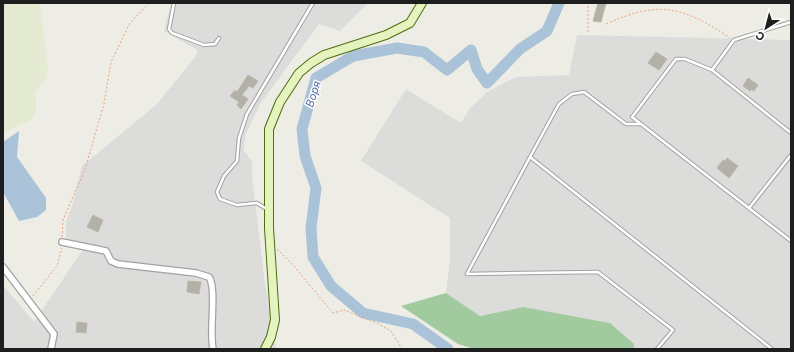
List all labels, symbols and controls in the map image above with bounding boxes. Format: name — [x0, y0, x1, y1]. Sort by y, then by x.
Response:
north arrow — [746, 8, 786, 48]
text: С — [753, 28, 768, 44]
water label: Воря — [302, 79, 324, 109]

